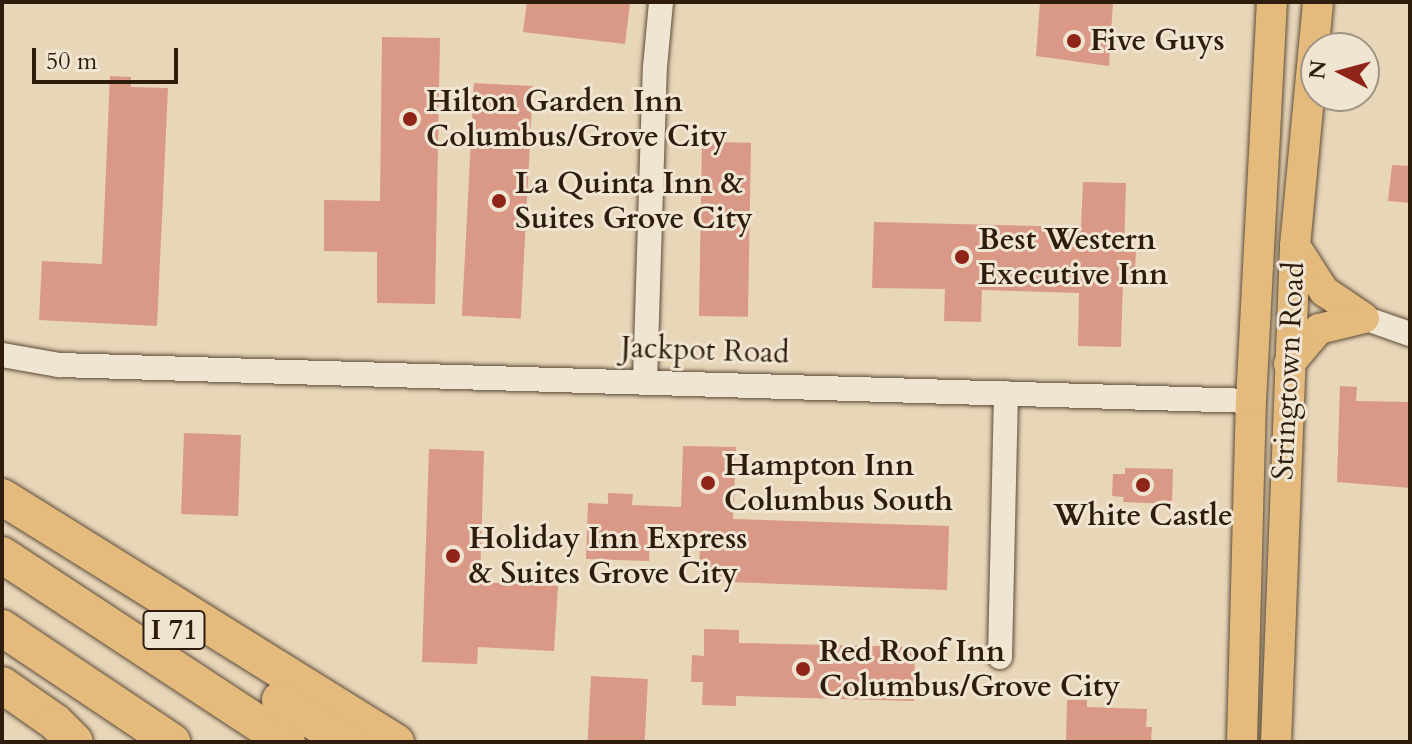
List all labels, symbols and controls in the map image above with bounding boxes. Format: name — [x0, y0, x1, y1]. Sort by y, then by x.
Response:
place label: Five Guys — [1090, 23, 1225, 59]
scale bar — [36, 32, 182, 82]
marker: Five Guys — [1065, 32, 1083, 50]
north arrow — [1300, 32, 1380, 112]
text: 50 m — [46, 45, 97, 78]
text: N — [1302, 59, 1334, 81]
place label: Hilton Garden Inn Columbus/Grove City — [426, 84, 727, 154]
marker: Hilton Garden Inn Columbus/Grove City — [401, 110, 419, 128]
place label: La Quinta Inn & Suites Grove City — [515, 166, 753, 236]
marker: La Quinta Inn & Suites Grove City — [490, 192, 508, 210]
place label: Best Western Executive Inn — [978, 222, 1168, 292]
marker: Best Western Executive Inn — [953, 248, 971, 266]
street label: Stringtown Road — [1265, 261, 1313, 481]
street label: Jackpot Road — [620, 330, 790, 372]
place label: Hampton Inn Columbus South — [724, 448, 953, 518]
marker: Hampton Inn Columbus South — [699, 474, 717, 492]
marker: White Castle — [1134, 476, 1152, 494]
place label: White Castle — [1053, 498, 1233, 534]
place label: Holiday Inn Express & Suites Grove City — [469, 521, 747, 592]
marker: Holiday Inn Express & Suites Grove City — [444, 547, 462, 565]
road number: I 71 — [142, 606, 206, 654]
place label: Red Roof Inn Columbus/Grove City — [819, 634, 1120, 704]
marker: Red Roof Inn Columbus/Grove City — [794, 660, 812, 678]

